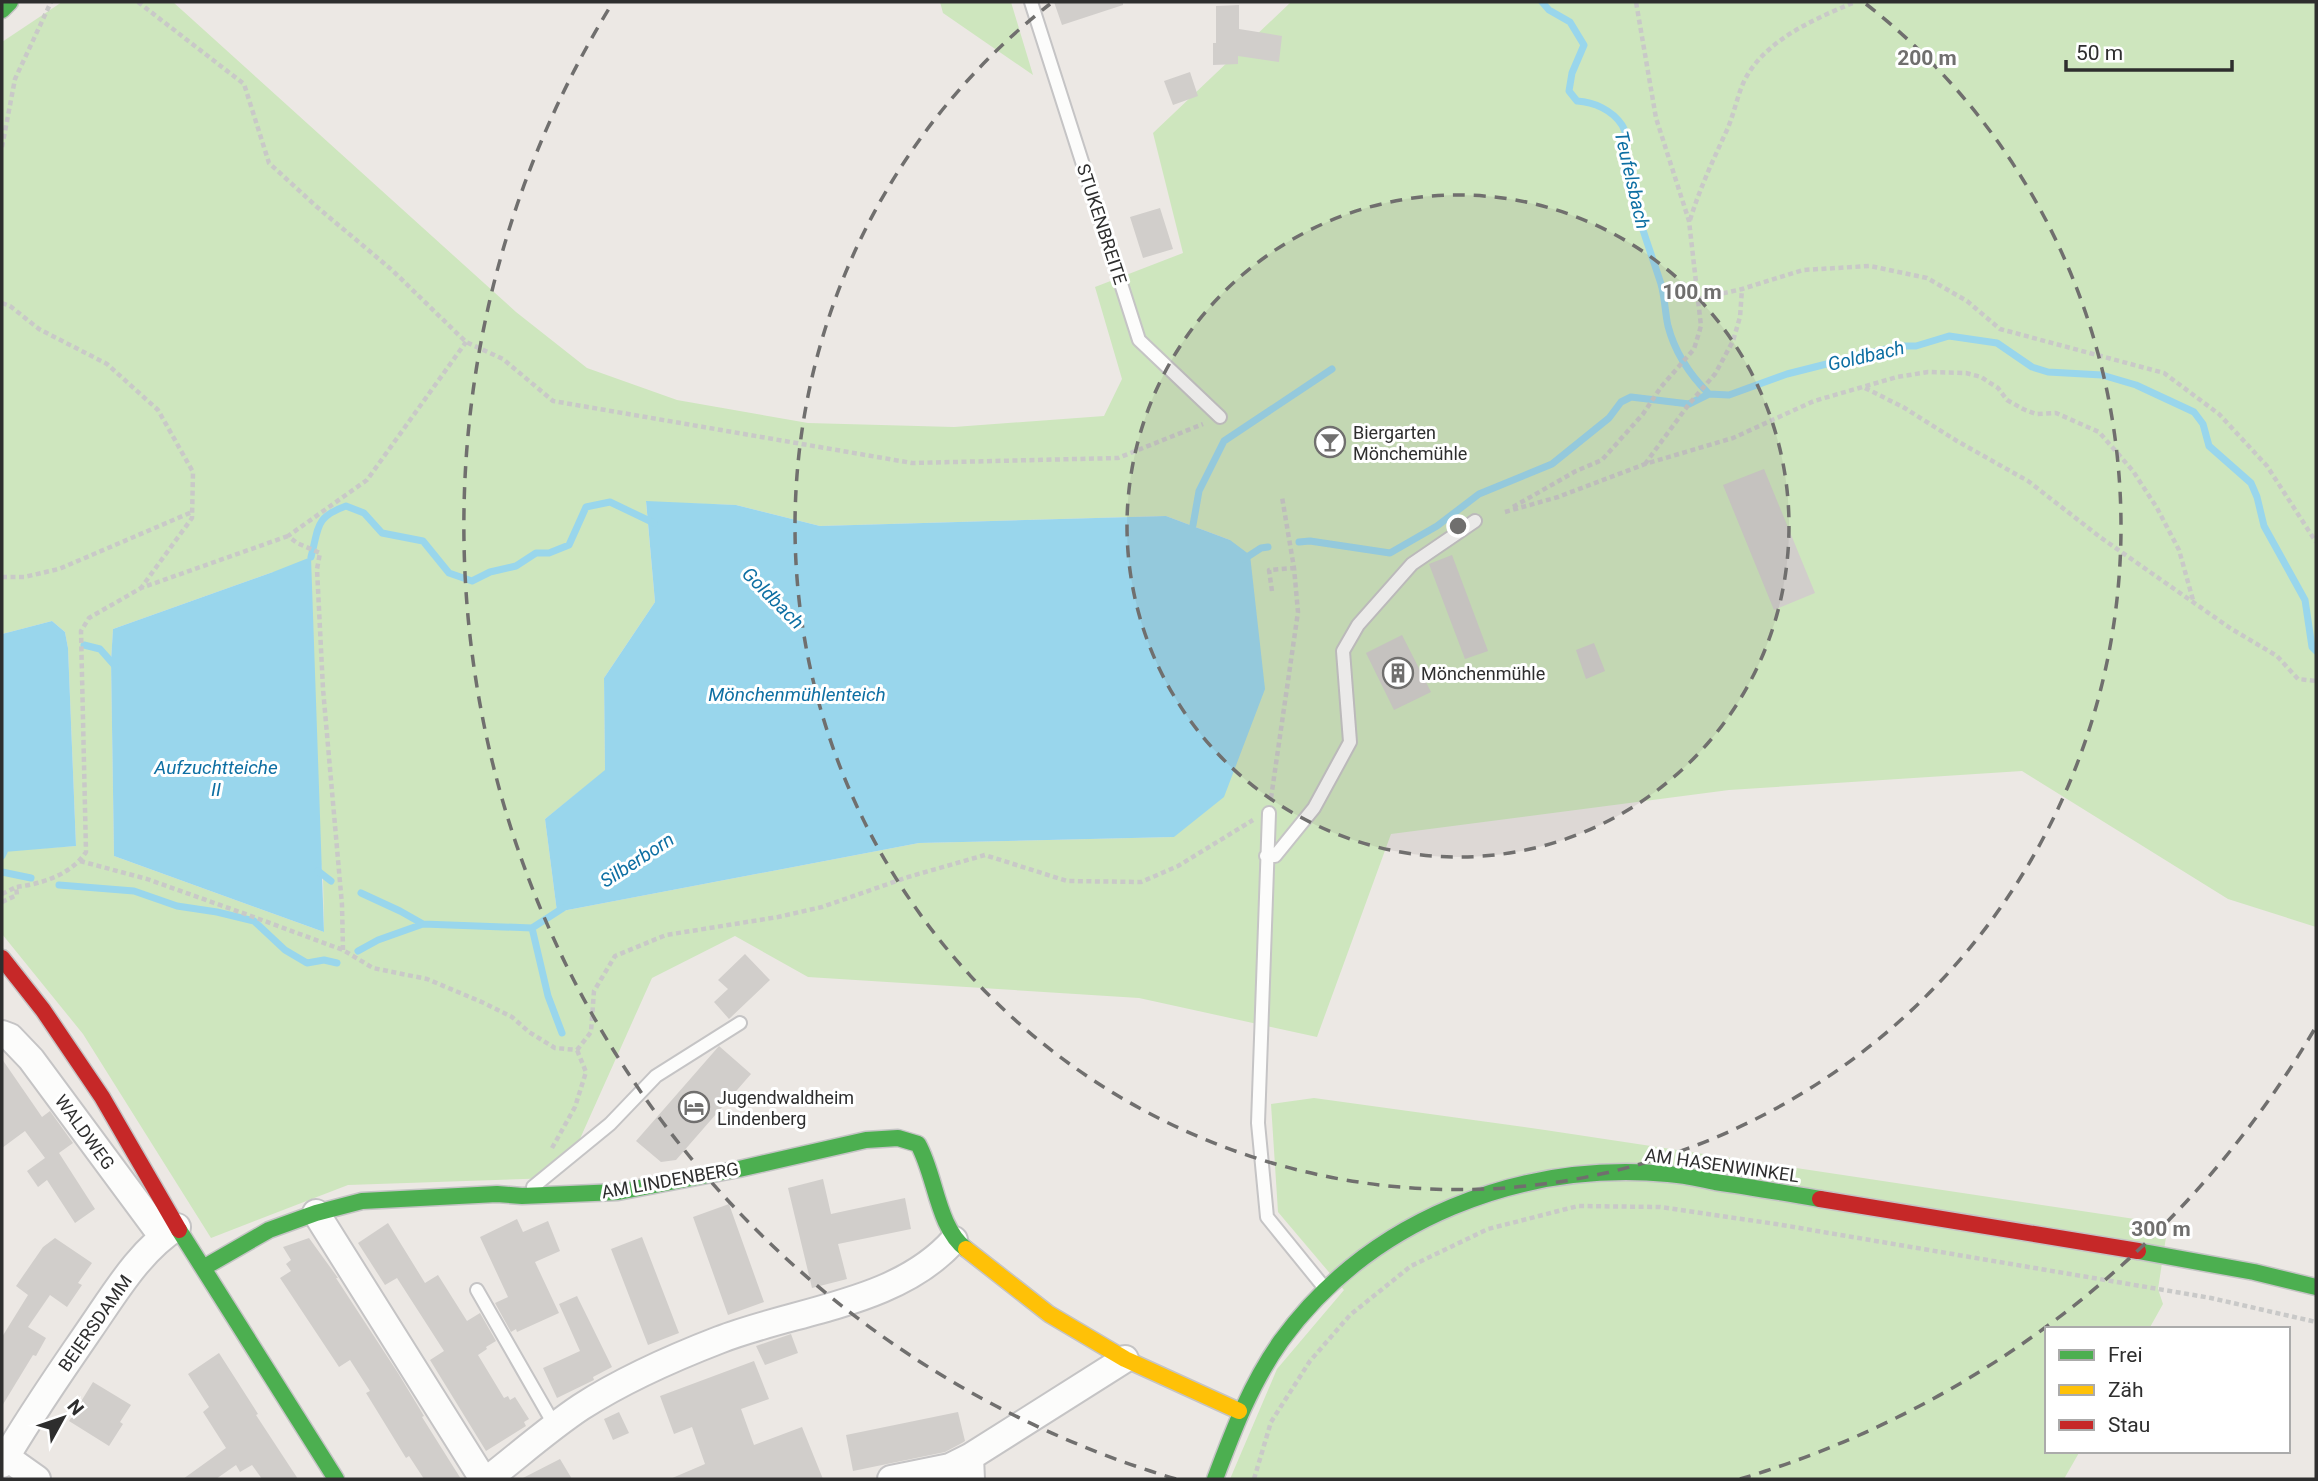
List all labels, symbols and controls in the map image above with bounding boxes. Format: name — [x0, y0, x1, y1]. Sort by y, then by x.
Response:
scale bar — [2066, 28, 2232, 72]
text: 50 m — [2076, 41, 2123, 65]
text: 200 m — [1897, 46, 1957, 70]
water label: Teufelsbach — [1610, 129, 1654, 231]
street label: STUKENBREITE — [1073, 161, 1131, 287]
text: 100 m — [1662, 280, 1722, 304]
water label: Goldbach — [1825, 336, 1907, 376]
place label: Biergarten Mönchemühle — [1353, 422, 1467, 464]
bar icon: Biergarten Mönchemühle — [1313, 425, 1347, 459]
centre of rings — [1446, 514, 1470, 538]
water label: Goldbach — [737, 562, 809, 634]
building icon: Mönchenmühle — [1381, 656, 1415, 690]
place label: Mönchenmühle — [1421, 663, 1545, 684]
water label: Mönchenmühlenteich — [708, 683, 886, 706]
water label: Aufzuchtteiche II — [153, 756, 278, 801]
water label: Silberborn — [596, 828, 678, 892]
place label: Jugendwaldheim Lindenberg — [717, 1087, 854, 1129]
hotel icon: Jugendwaldheim Lindenberg — [677, 1090, 711, 1124]
street label: WALDWEG — [51, 1091, 119, 1173]
street label: AM HASENWINKEL — [1644, 1144, 1801, 1186]
street label: AM LINDENBERG — [600, 1158, 740, 1202]
text: 300 m — [2131, 1217, 2191, 1241]
street label: BEIERSDAMM — [54, 1271, 136, 1375]
legend — [2045, 1327, 2290, 1453]
text: Frei — [2108, 1343, 2143, 1367]
text: Zäh — [2108, 1378, 2144, 1402]
north arrow — [28, 1383, 98, 1453]
text: N — [63, 1395, 89, 1420]
text: Stau — [2108, 1413, 2150, 1437]

